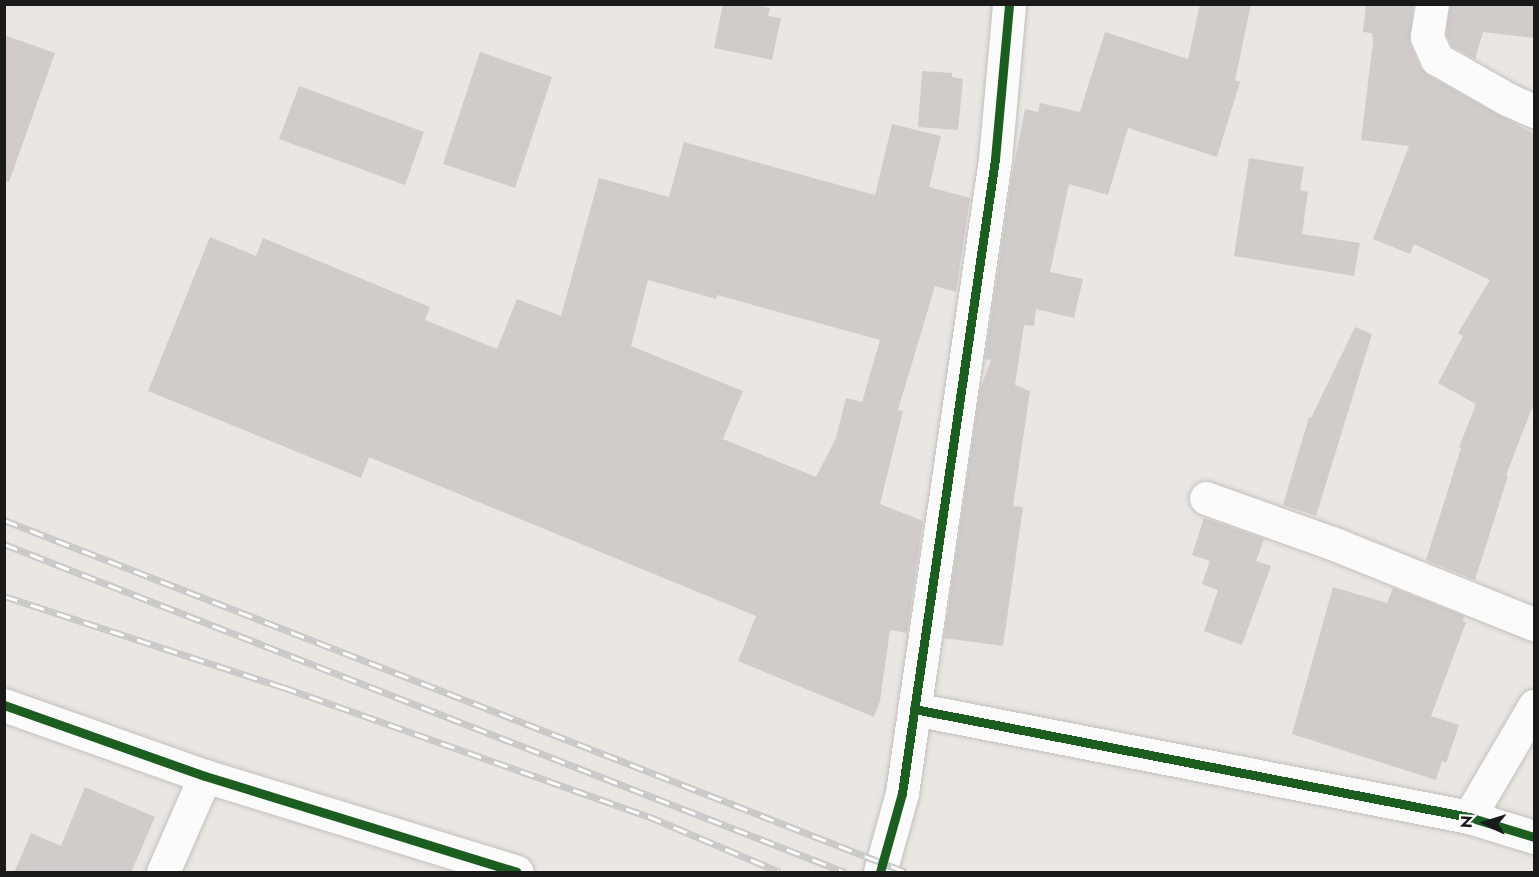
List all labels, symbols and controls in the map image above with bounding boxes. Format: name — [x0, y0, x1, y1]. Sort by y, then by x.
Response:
north arrow — [1455, 793, 1515, 853]
text: N — [1455, 815, 1478, 829]

